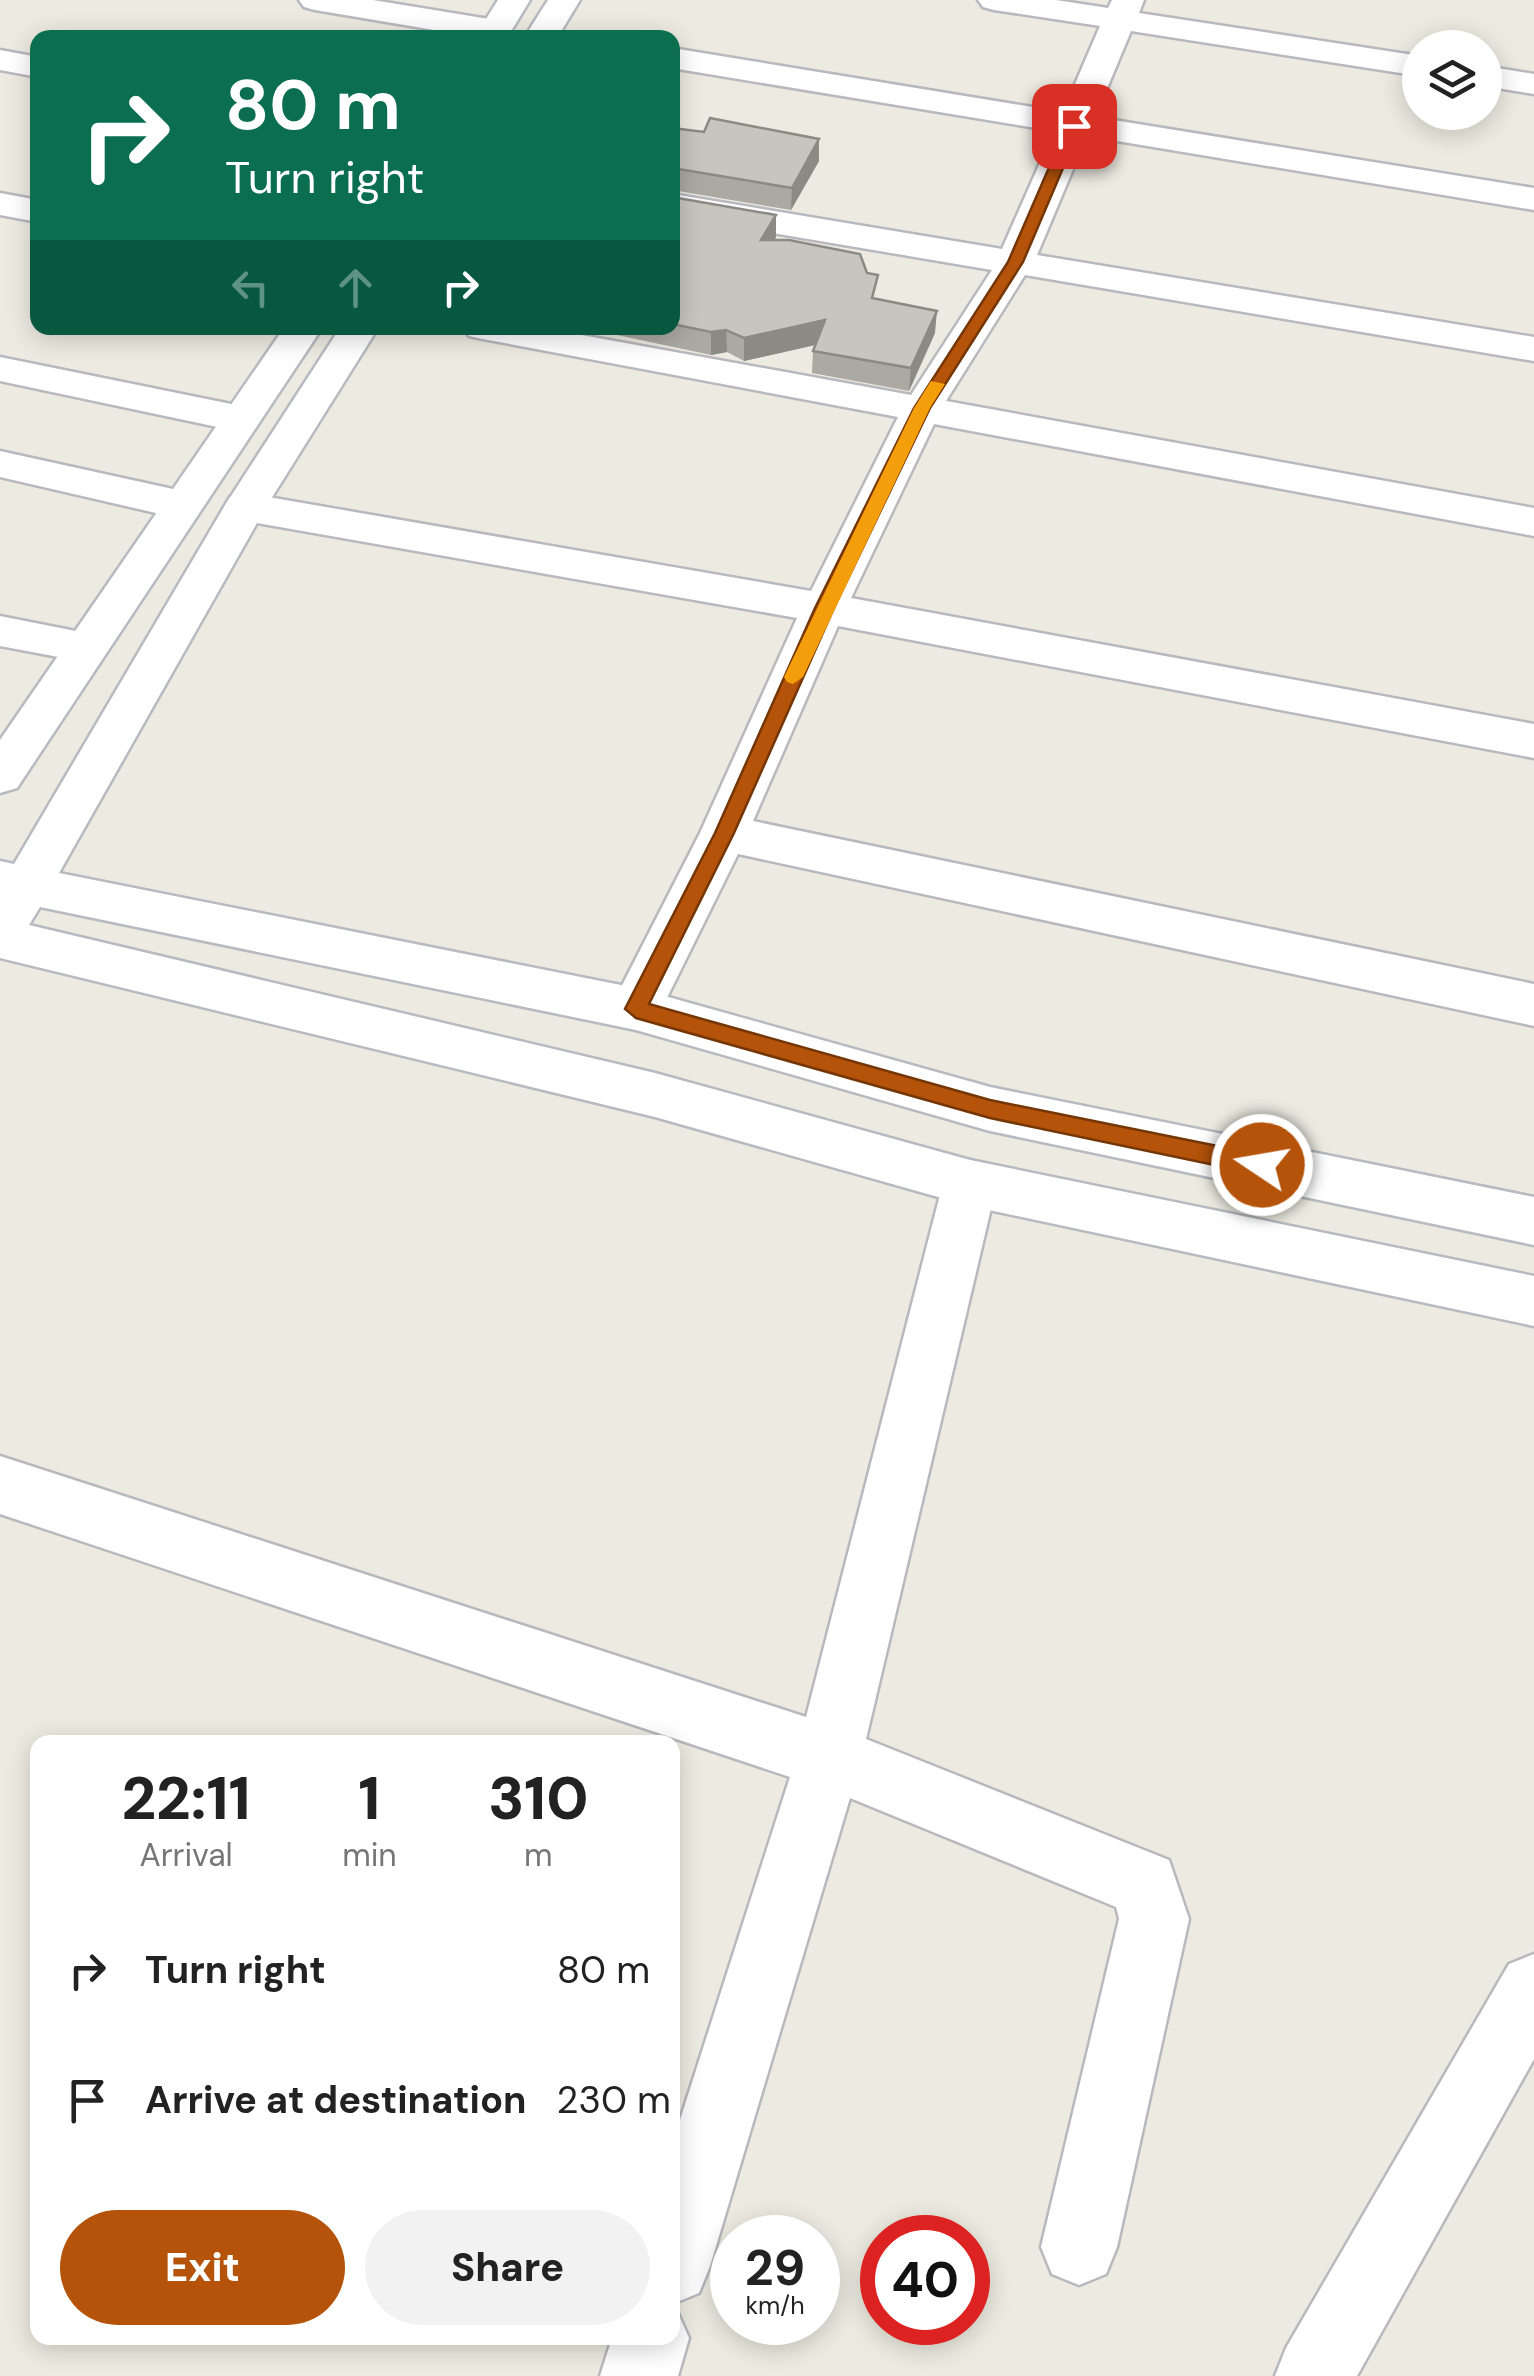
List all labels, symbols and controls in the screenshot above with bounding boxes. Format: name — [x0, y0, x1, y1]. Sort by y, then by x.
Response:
map controls — [1402, 30, 1502, 130]
button: layers — [1402, 30, 1502, 130]
text: 80 m — [225, 60, 401, 151]
icon: right — [60, 70, 190, 200]
pin — [1032, 84, 1117, 169]
icon: arrive — [1047, 99, 1102, 154]
text: Turn right — [225, 148, 424, 207]
icon: left — [223, 260, 278, 315]
icon: ahead — [328, 260, 383, 315]
icon: right — [433, 260, 488, 315]
position arrow — [1210, 1113, 1314, 1217]
text: 22:11 — [121, 1759, 251, 1838]
text: 1 — [358, 1759, 380, 1838]
text: 310 — [488, 1759, 589, 1838]
text: Arrival — [139, 1834, 233, 1876]
text: min — [342, 1834, 397, 1876]
text: m — [524, 1834, 553, 1876]
icon: right — [60, 1943, 115, 1998]
text: Turn right — [145, 1945, 326, 1995]
text: 80 m — [557, 1945, 650, 1995]
icon: arrive — [60, 2073, 115, 2128]
text: Arrive at destination — [145, 2075, 527, 2125]
text: 230 m — [557, 2075, 671, 2125]
button: Exit — [60, 2210, 345, 2325]
button: Share — [365, 2210, 650, 2325]
speed limit sign: 40 — [860, 2215, 990, 2345]
text: 29 — [745, 2235, 805, 2301]
text: km/h — [745, 2289, 805, 2322]

